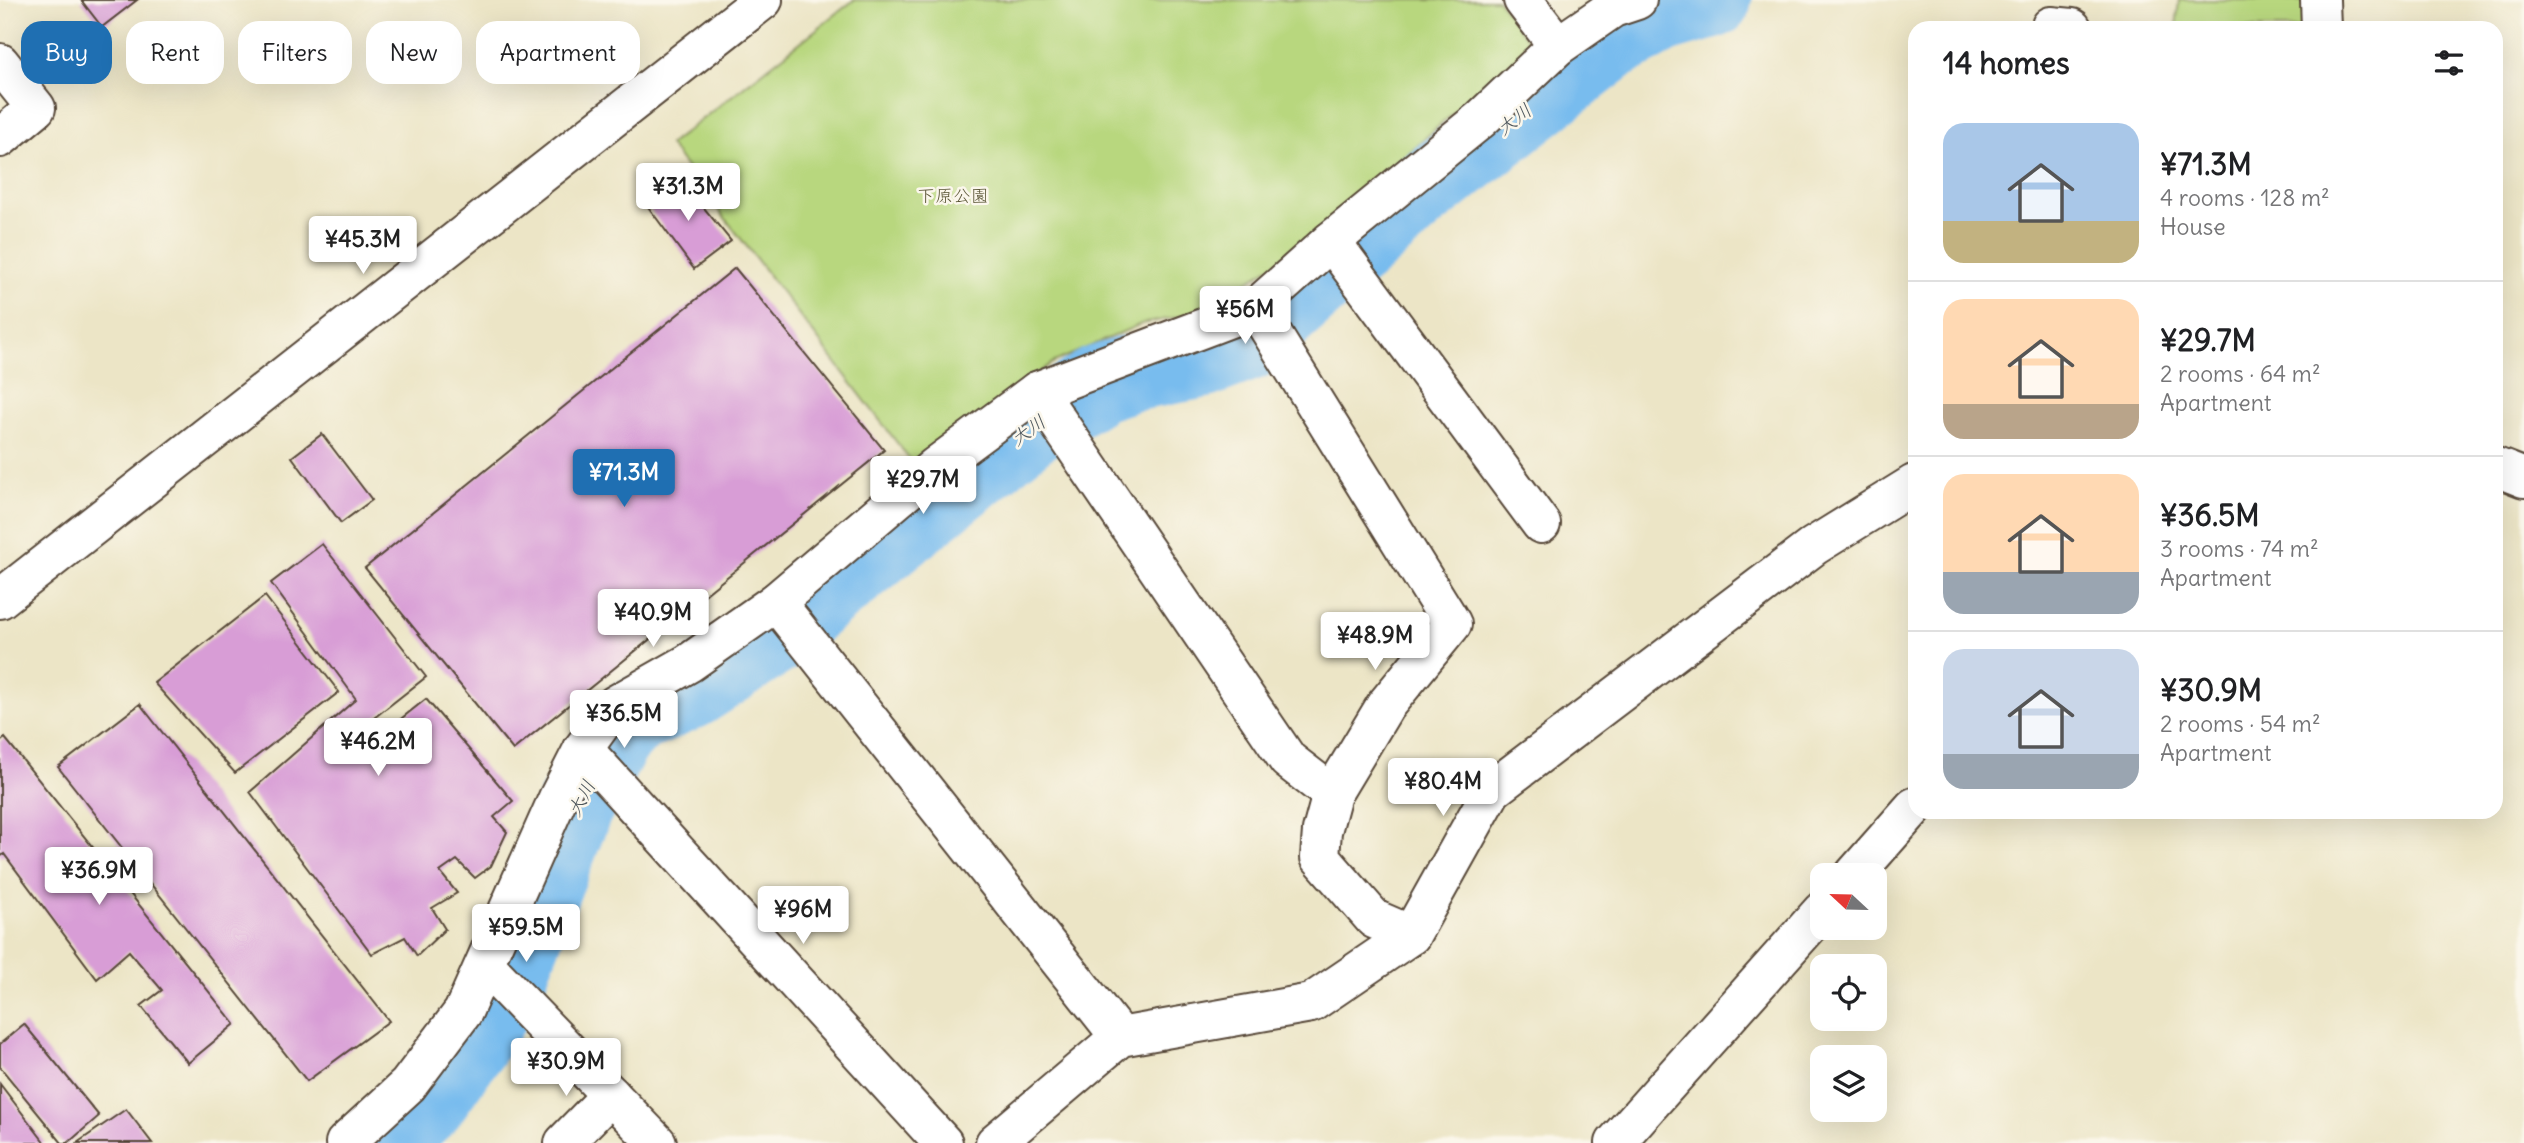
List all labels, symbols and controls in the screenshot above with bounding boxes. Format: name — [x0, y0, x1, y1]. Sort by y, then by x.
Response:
chip: Buy — [21, 21, 112, 84]
chip: Rent — [126, 21, 224, 84]
chip: Filters — [238, 21, 352, 84]
chip: New — [366, 21, 462, 84]
chip: Apartment — [476, 21, 640, 84]
text: 14 homes — [1943, 44, 2070, 82]
icon: filters — [2430, 44, 2468, 82]
water label: 大川 — [1492, 98, 1536, 140]
text: ¥71.3M — [2160, 145, 2252, 183]
icon: home — [1999, 151, 2083, 235]
pin: ¥31.3M — [631, 164, 745, 223]
text: ¥31.3M — [652, 171, 724, 200]
text: 4 rooms · 128 m² — [2160, 183, 2330, 212]
park label: 下原公園 — [917, 184, 989, 207]
text: House — [2160, 212, 2226, 241]
pin: ¥45.3M — [306, 216, 420, 276]
text: ¥45.3M — [325, 224, 401, 253]
pin: ¥56M — [1204, 286, 1286, 346]
text: ¥56M — [1216, 294, 1274, 323]
text: ¥29.7M — [2160, 321, 2256, 359]
icon: home — [1999, 327, 2083, 411]
text: 2 rooms · 64 m² — [2160, 359, 2321, 388]
text: Apartment — [2160, 388, 2272, 417]
water label: 大川 — [1006, 409, 1050, 451]
pin: ¥71.3M — [567, 449, 681, 509]
pin: ¥29.7M — [866, 456, 980, 516]
text: ¥71.3M — [589, 457, 659, 486]
text: ¥29.7M — [886, 464, 960, 493]
text: ¥36.5M — [2160, 496, 2260, 534]
icon: home — [1999, 502, 2083, 586]
text: 3 rooms · 74 m² — [2160, 534, 2319, 563]
text: Apartment — [2160, 563, 2272, 592]
pin: ¥40.9M — [596, 590, 710, 649]
text: ¥40.9M — [614, 597, 692, 626]
pin: ¥48.9M — [1318, 612, 1432, 672]
text: ¥48.9M — [1337, 620, 1413, 649]
text: ¥30.9M — [2160, 671, 2262, 709]
icon: home — [1999, 677, 2083, 761]
pin: ¥36.5M — [567, 690, 681, 750]
text: ¥36.5M — [586, 698, 662, 727]
text: 2 rooms · 54 m² — [2160, 709, 2321, 738]
pin: ¥46.2M — [321, 718, 435, 778]
text: ¥46.2M — [340, 726, 416, 755]
text: Apartment — [2160, 738, 2272, 767]
pin: ¥80.4M — [1386, 758, 1500, 818]
text: ¥80.4M — [1404, 766, 1482, 795]
water label: 大川 — [562, 776, 600, 820]
pin: ¥36.9M — [42, 848, 156, 907]
text: ¥36.9M — [61, 855, 137, 884]
north arrow — [1810, 863, 1886, 940]
map controls — [1810, 863, 1887, 1122]
pin: ¥96M — [762, 886, 844, 946]
text: ¥96M — [774, 894, 832, 923]
pin: ¥59.5M — [469, 904, 583, 964]
text: ¥59.5M — [488, 912, 564, 941]
button: locate — [1810, 954, 1887, 1031]
pin: ¥30.9M — [509, 1038, 623, 1098]
button: layers — [1810, 1045, 1887, 1122]
text: ¥30.9M — [527, 1046, 605, 1075]

